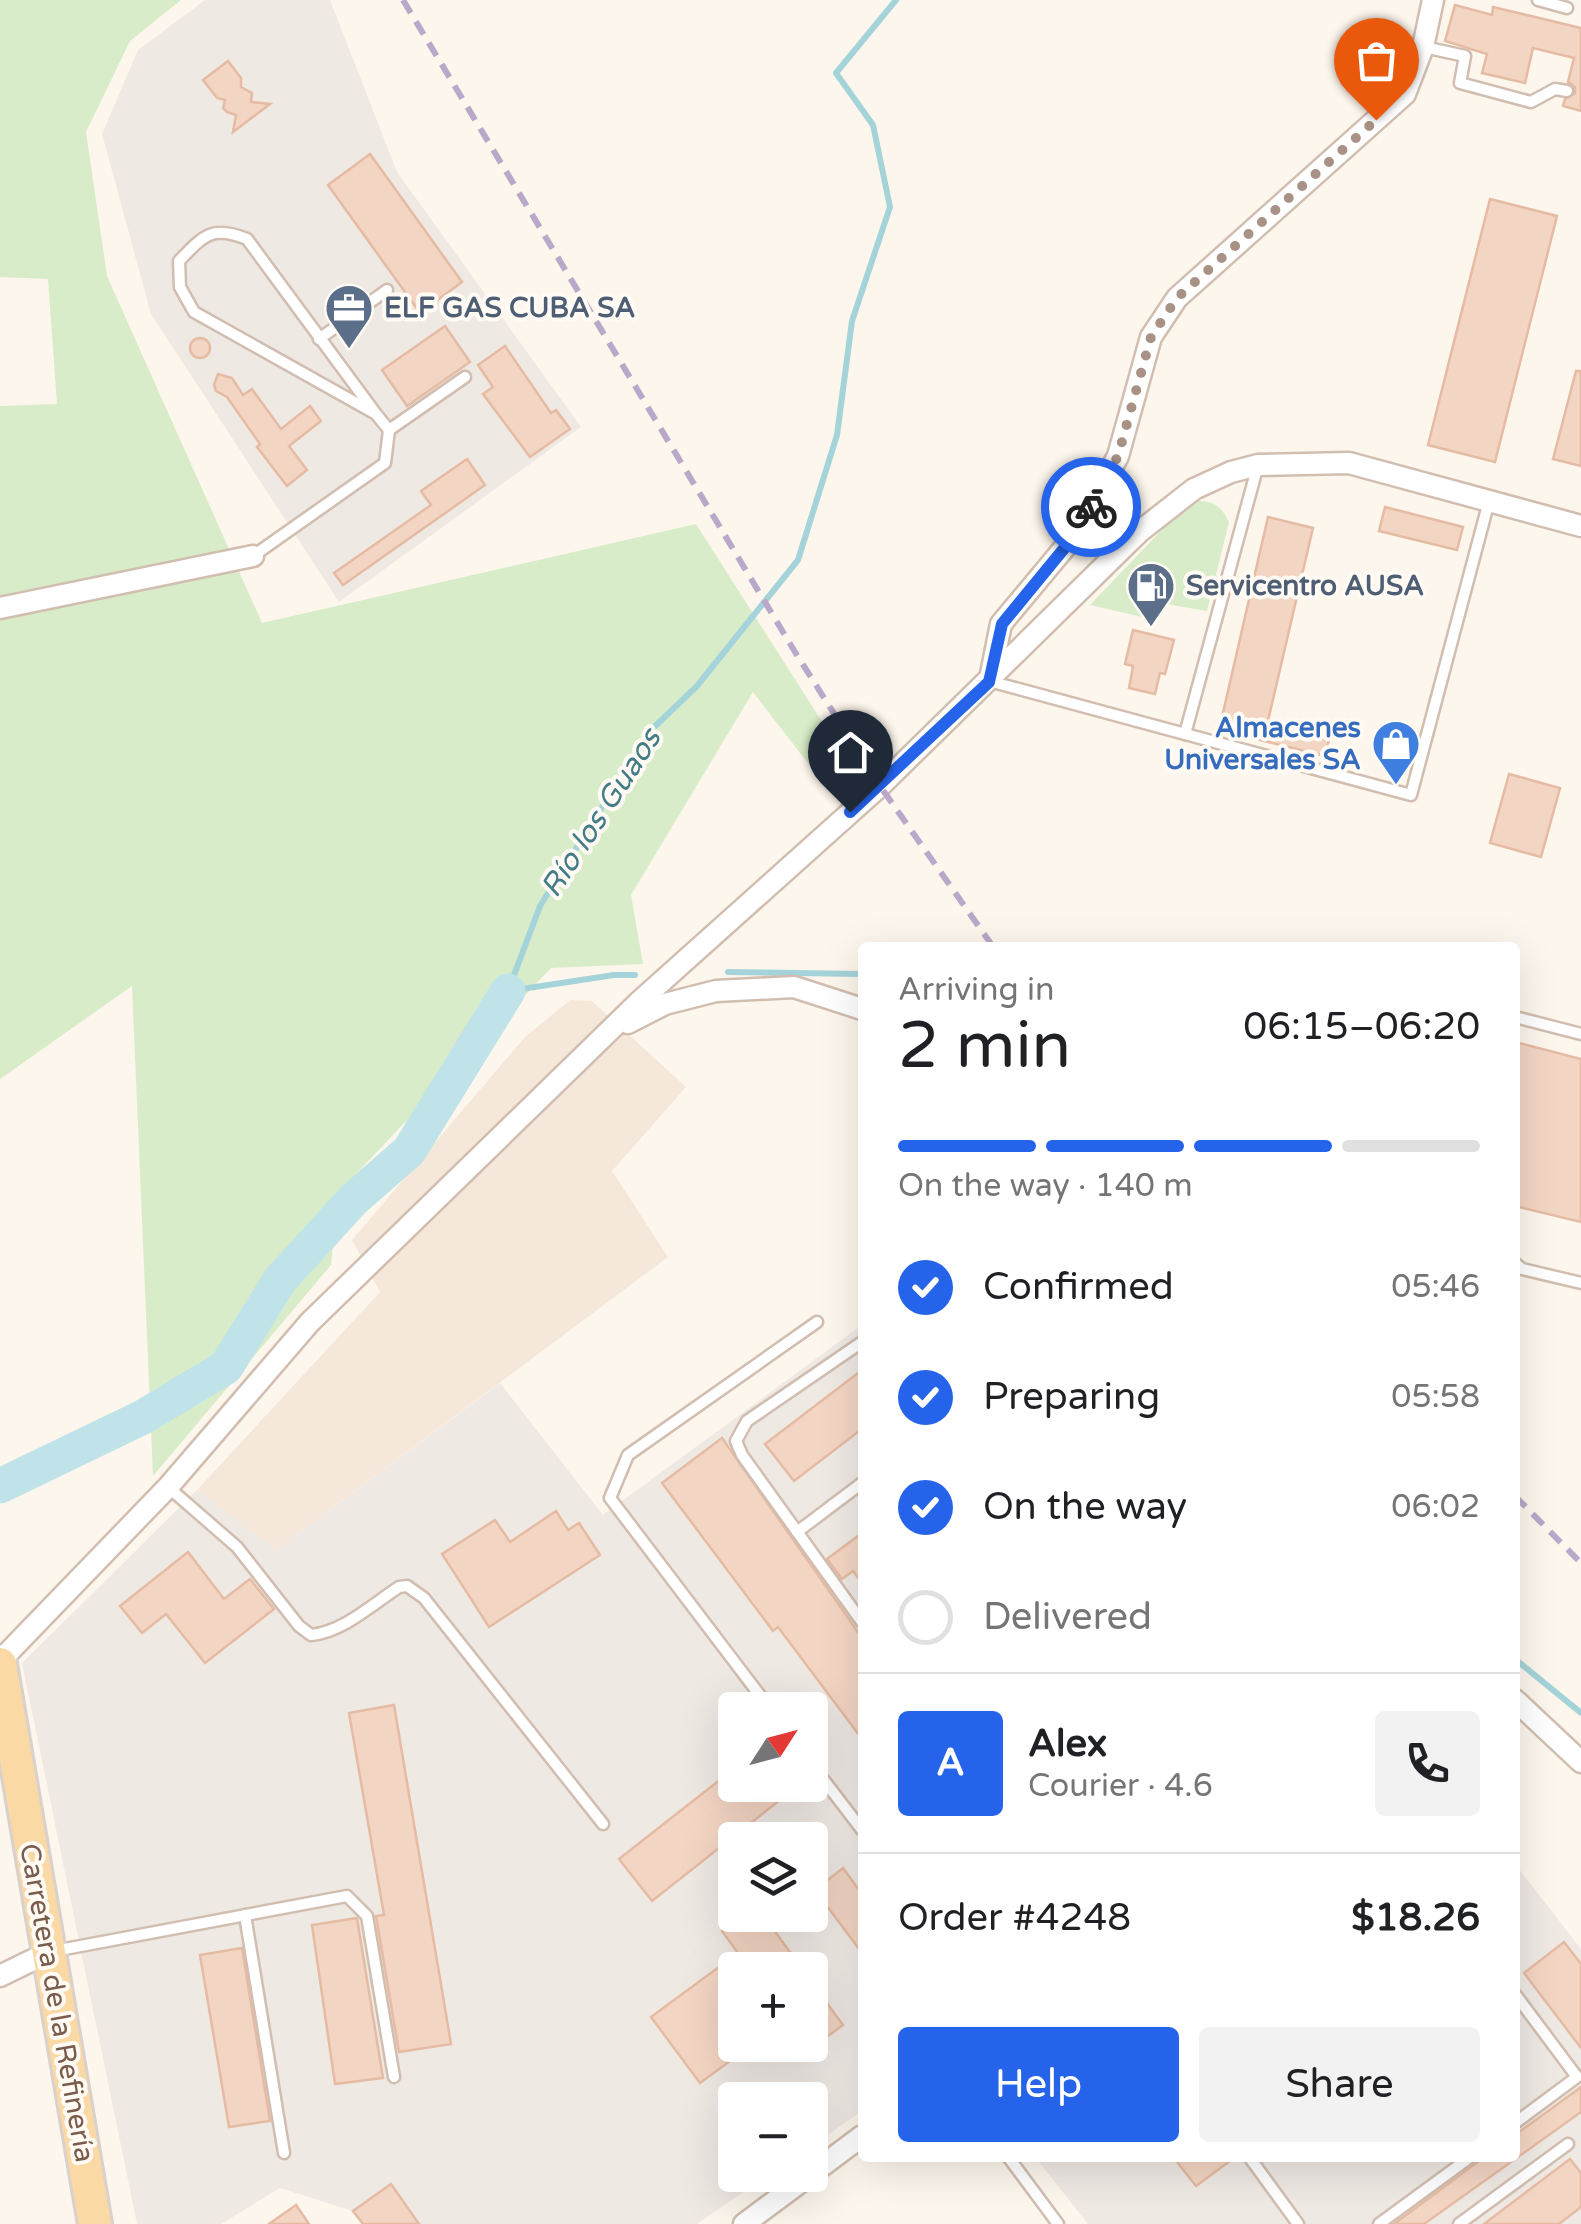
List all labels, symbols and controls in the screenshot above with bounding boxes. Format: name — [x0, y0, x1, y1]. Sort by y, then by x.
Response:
pin — [1334, 18, 1419, 121]
icon: bag — [1349, 33, 1404, 88]
office icon: ELF GAS CUBA SA — [323, 282, 375, 350]
place label: ELF GAS CUBA SA — [384, 291, 635, 325]
courier — [1041, 457, 1141, 557]
icon: bike — [1064, 480, 1119, 535]
fuel station icon: Servicentro AUSA — [1125, 560, 1177, 628]
place label: Servicentro AUSA — [1186, 569, 1424, 603]
pin — [808, 710, 893, 813]
place label: Almacenes Universales SA — [1164, 711, 1361, 777]
shop icon: Almacenes Universales SA — [1370, 718, 1422, 786]
water label: Río los Guaos — [533, 720, 671, 904]
icon: home — [823, 725, 878, 780]
text: Arriving in — [898, 971, 1055, 1009]
text: 06:15–06:20 — [1243, 1004, 1480, 1050]
text: 2 min — [898, 1007, 1071, 1086]
text: On the way · 140 m — [898, 1167, 1193, 1205]
icon: check — [898, 1260, 953, 1315]
text: Confirmed — [983, 1264, 1174, 1310]
text: 05:46 — [1391, 1268, 1480, 1306]
icon: check — [898, 1370, 953, 1425]
text: Preparing — [983, 1374, 1160, 1420]
text: 05:58 — [1391, 1378, 1480, 1416]
icon: check — [898, 1480, 953, 1535]
text: On the way — [983, 1484, 1187, 1530]
text: 06:02 — [1391, 1488, 1480, 1526]
text: Delivered — [983, 1594, 1152, 1640]
north arrow — [718, 1692, 828, 1802]
map controls — [718, 1692, 828, 2192]
button: phone — [1375, 1711, 1480, 1816]
text: Alex — [1028, 1721, 1107, 1767]
text: A — [936, 1740, 965, 1786]
text: Courier · 4.6 — [1028, 1767, 1213, 1805]
button: layers — [718, 1822, 828, 1932]
street label: Carretera de la Refinería — [12, 1841, 102, 2165]
text: Order #4248 — [898, 1895, 1131, 1941]
text: $18.26 — [1351, 1895, 1480, 1941]
button: + — [718, 1952, 828, 2062]
button: Help — [898, 2027, 1179, 2142]
button: Share — [1199, 2027, 1480, 2142]
button: − — [718, 2082, 828, 2192]

